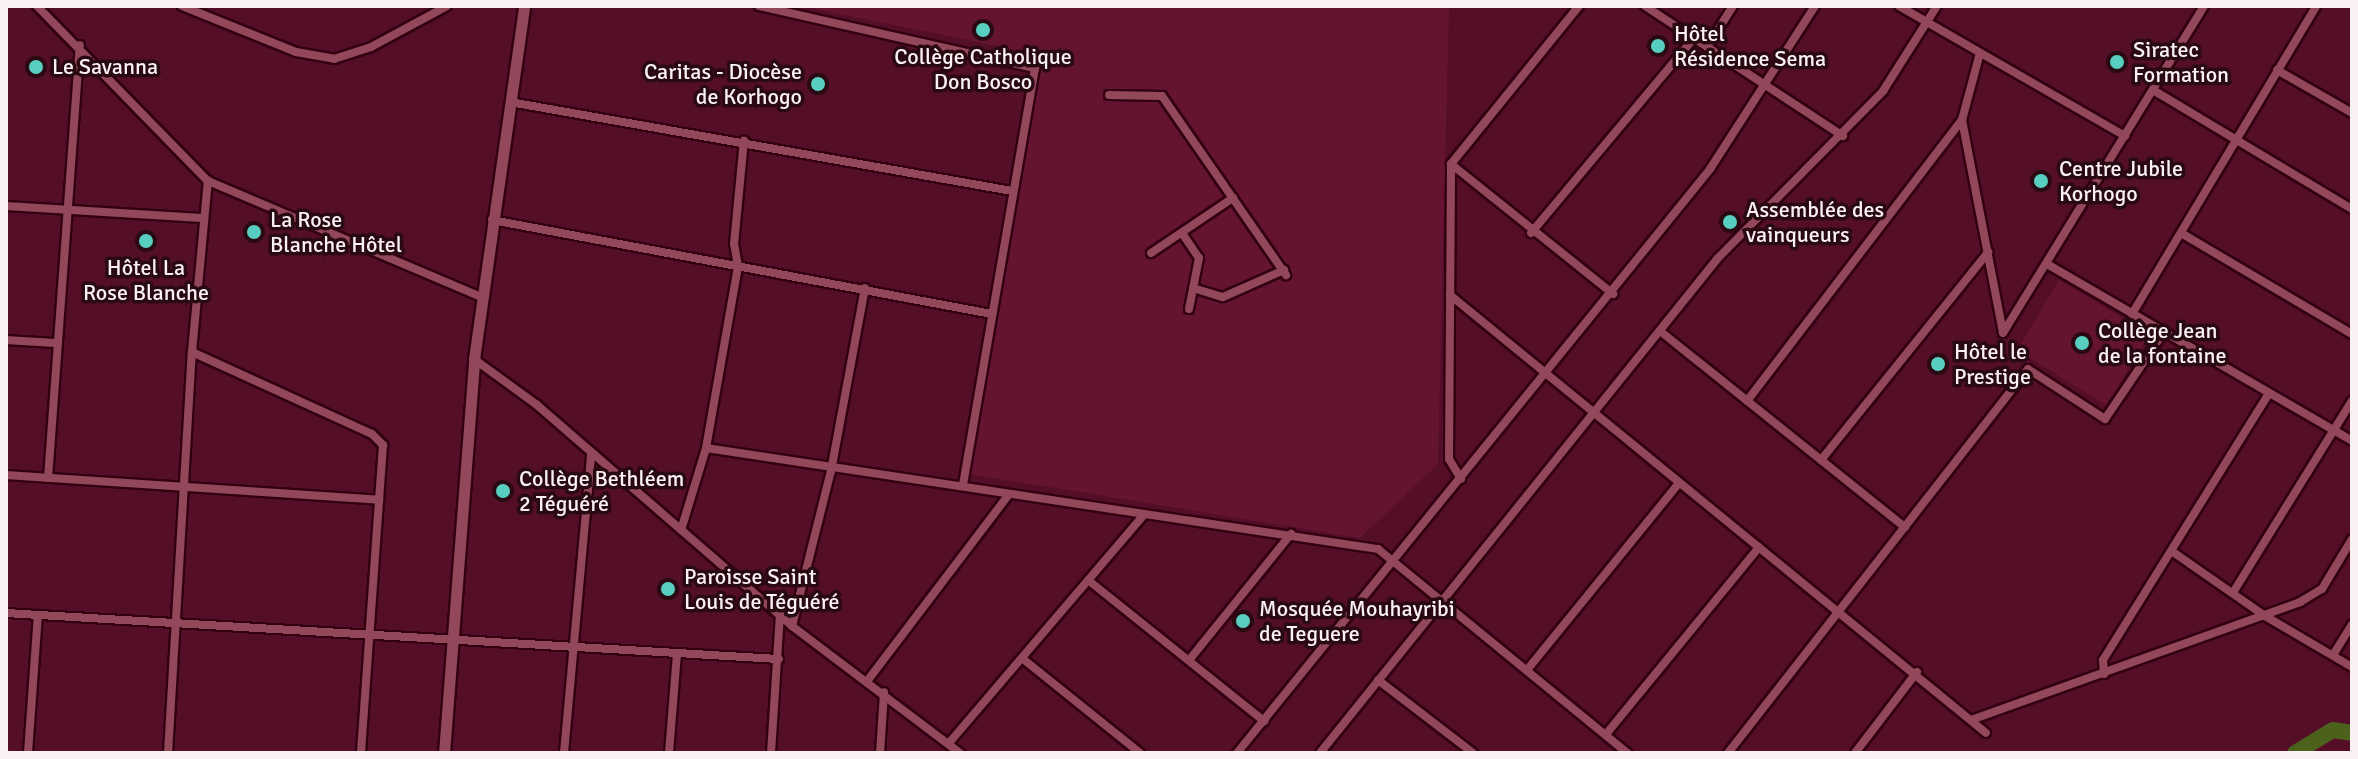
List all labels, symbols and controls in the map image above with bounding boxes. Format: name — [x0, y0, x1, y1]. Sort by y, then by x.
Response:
place label: Hôtel Résidence Sema — [1674, 20, 1826, 72]
marker: Collège Catholique Don Bosco — [974, 21, 992, 39]
place label: Siratec Formation — [2133, 36, 2229, 88]
marker: Hôtel Résidence Sema — [1649, 37, 1667, 55]
place label: Collège Catholique Don Bosco — [894, 43, 1072, 94]
marker: Siratec Formation — [2108, 53, 2126, 71]
place label: Le Savanna — [52, 54, 158, 80]
marker: Le Savanna — [27, 58, 45, 76]
place label: Caritas - Diocèse de Korhogo — [644, 58, 802, 110]
marker: Caritas - Diocèse de Korhogo — [809, 75, 827, 93]
place label: Centre Jubile Korhogo — [2059, 155, 2183, 206]
marker: Centre Jubile Korhogo — [2030, 170, 2052, 192]
place label: Assemblée des vainqueurs — [1746, 196, 1884, 248]
place label: La Rose Blanche Hôtel — [270, 206, 402, 258]
marker: Assemblée des vainqueurs — [1721, 213, 1739, 231]
marker: La Rose Blanche Hôtel — [245, 223, 263, 241]
marker: Hôtel La Rose Blanche — [137, 232, 155, 250]
place label: Hôtel La Rose Blanche — [83, 254, 209, 306]
place label: Collège Jean de la fontaine — [2098, 317, 2226, 368]
marker: Collège Jean de la fontaine — [2073, 334, 2091, 352]
place label: Hôtel le Prestige — [1954, 338, 2031, 390]
marker: Hôtel le Prestige — [1929, 355, 1947, 373]
place label: Collège Bethléem 2 Téguéré — [519, 465, 684, 516]
marker: Collège Bethléem 2 Téguéré — [494, 482, 512, 500]
place label: Paroisse Saint Louis de Téguéré — [684, 563, 840, 614]
marker: Paroisse Saint Louis de Téguéré — [659, 580, 677, 598]
place label: Mosquée Mouhayribi de Teguere — [1259, 595, 1455, 646]
marker: Mosquée Mouhayribi de Teguere — [1234, 612, 1252, 630]

